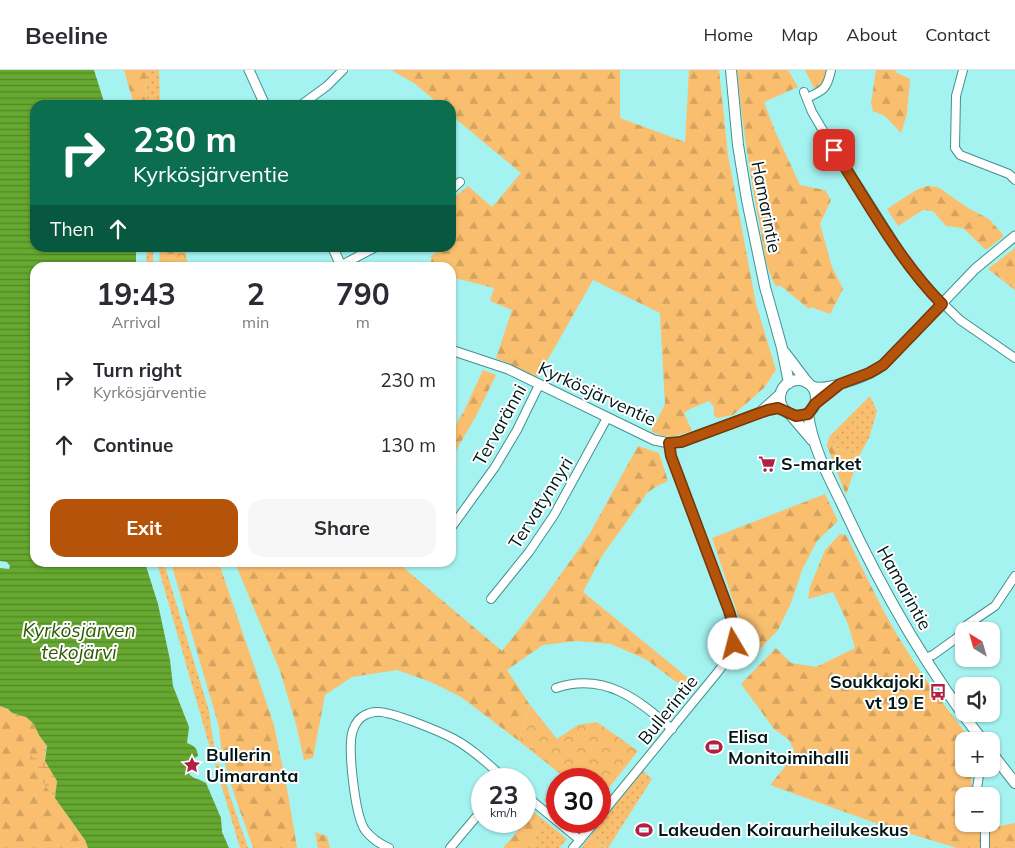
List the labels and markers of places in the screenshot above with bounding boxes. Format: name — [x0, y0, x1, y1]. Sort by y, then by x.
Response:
pin — [813, 129, 855, 171]
place label: S-market — [781, 452, 862, 475]
supermarket icon: S-market — [757, 454, 777, 474]
place label: Soukkajoki vt 19 E — [830, 670, 924, 714]
bus stop icon: Soukkajoki vt 19 E — [928, 682, 948, 702]
place label: Elisa Monitoimihalli — [728, 725, 849, 769]
sports icon: Elisa Monitoimihalli — [704, 737, 724, 757]
place label: Bullerin Uimaranta — [206, 743, 298, 787]
place icon: Bullerin Uimaranta — [182, 755, 202, 775]
place label: Lakeuden Koiraurheilukeskus — [658, 818, 909, 841]
sports icon: Lakeuden Koiraurheilukeskus — [634, 820, 654, 840]

